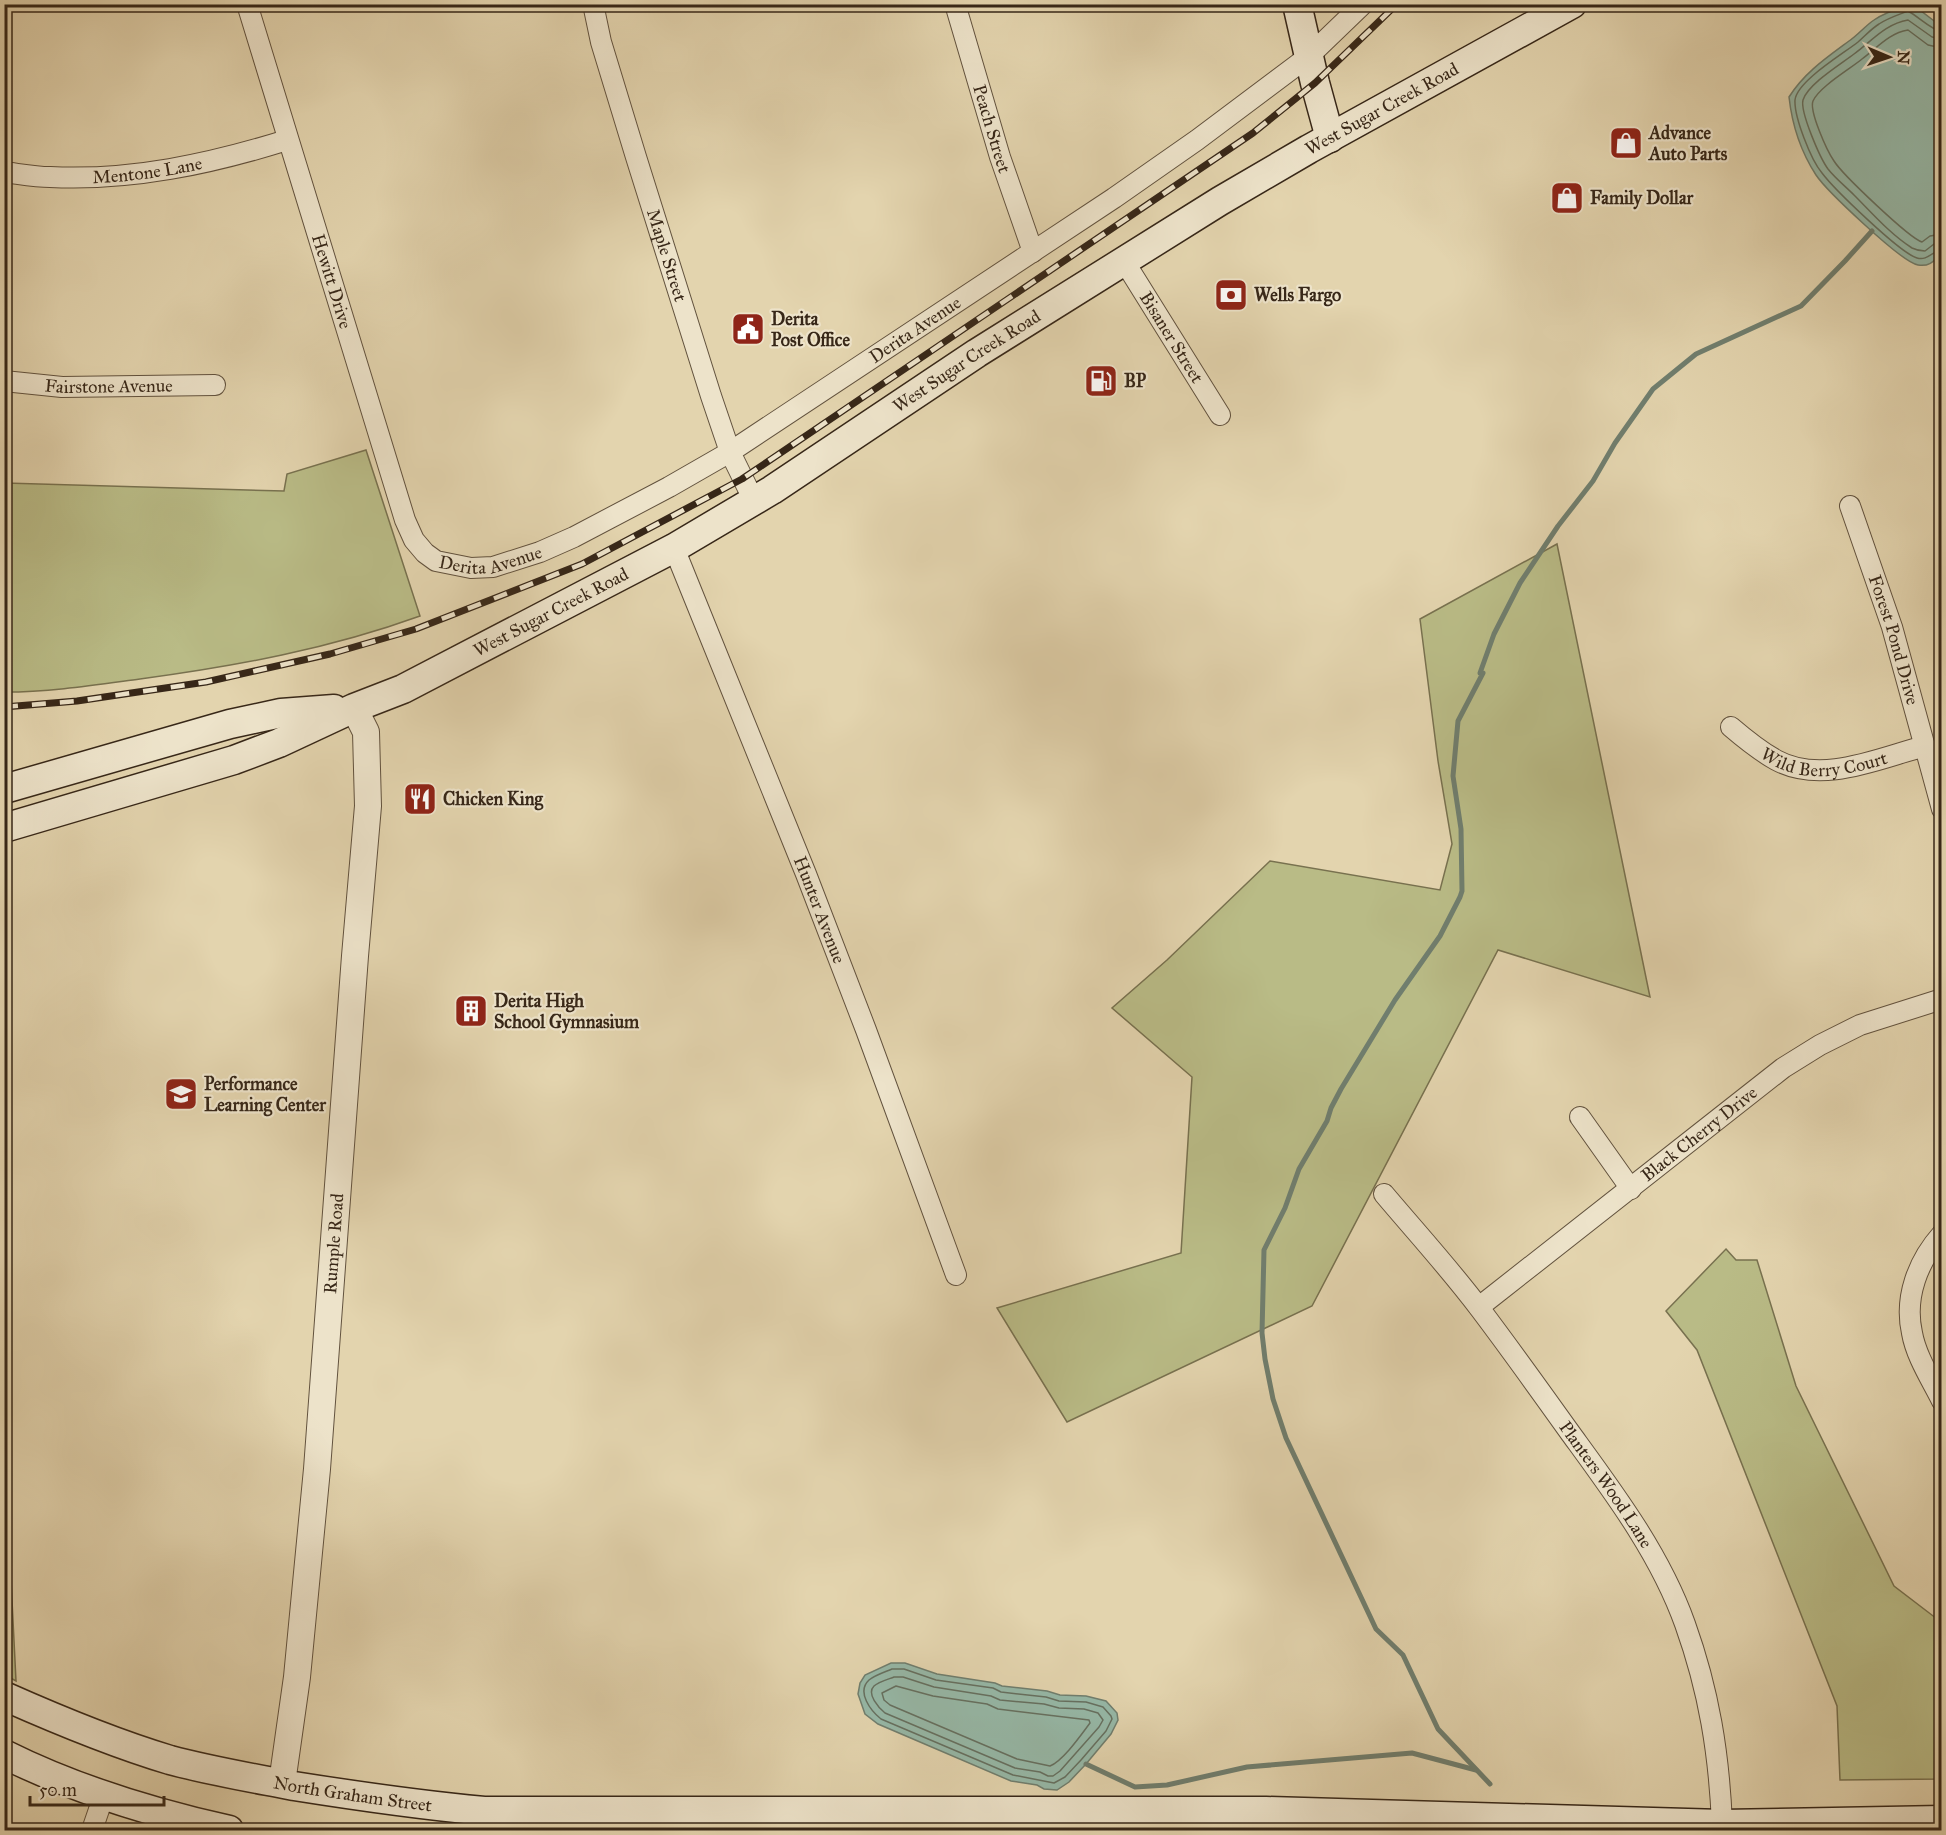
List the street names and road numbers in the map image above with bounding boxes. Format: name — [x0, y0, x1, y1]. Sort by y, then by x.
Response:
street label: West Sugar Creek Road — [1301, 58, 1462, 160]
street label: Peach Street — [968, 82, 1016, 176]
street label: Mentone Lane — [92, 152, 204, 188]
street label: Maple Street — [642, 206, 692, 305]
street label: Hewitt Drive — [307, 231, 357, 331]
street label: Bisaner Street — [1135, 288, 1209, 388]
street label: Derita Avenue — [865, 291, 965, 368]
street label: West Sugar Creek Road — [888, 305, 1044, 417]
street label: Fairstone Avenue — [44, 374, 173, 398]
street label: Derita Avenue — [437, 541, 545, 579]
street label: West Sugar Creek Road — [470, 563, 632, 661]
street label: Forest Pond Drive — [1864, 572, 1924, 707]
street label: Wild Berry Court — [1757, 743, 1890, 781]
street label: Hunter Avenue — [789, 853, 850, 967]
street label: Black Cherry Drive — [1637, 1082, 1762, 1186]
street label: Rumple Road — [319, 1193, 348, 1295]
street label: Planters Wood Lane — [1554, 1417, 1657, 1552]
street label: North Graham Street — [272, 1771, 434, 1816]

